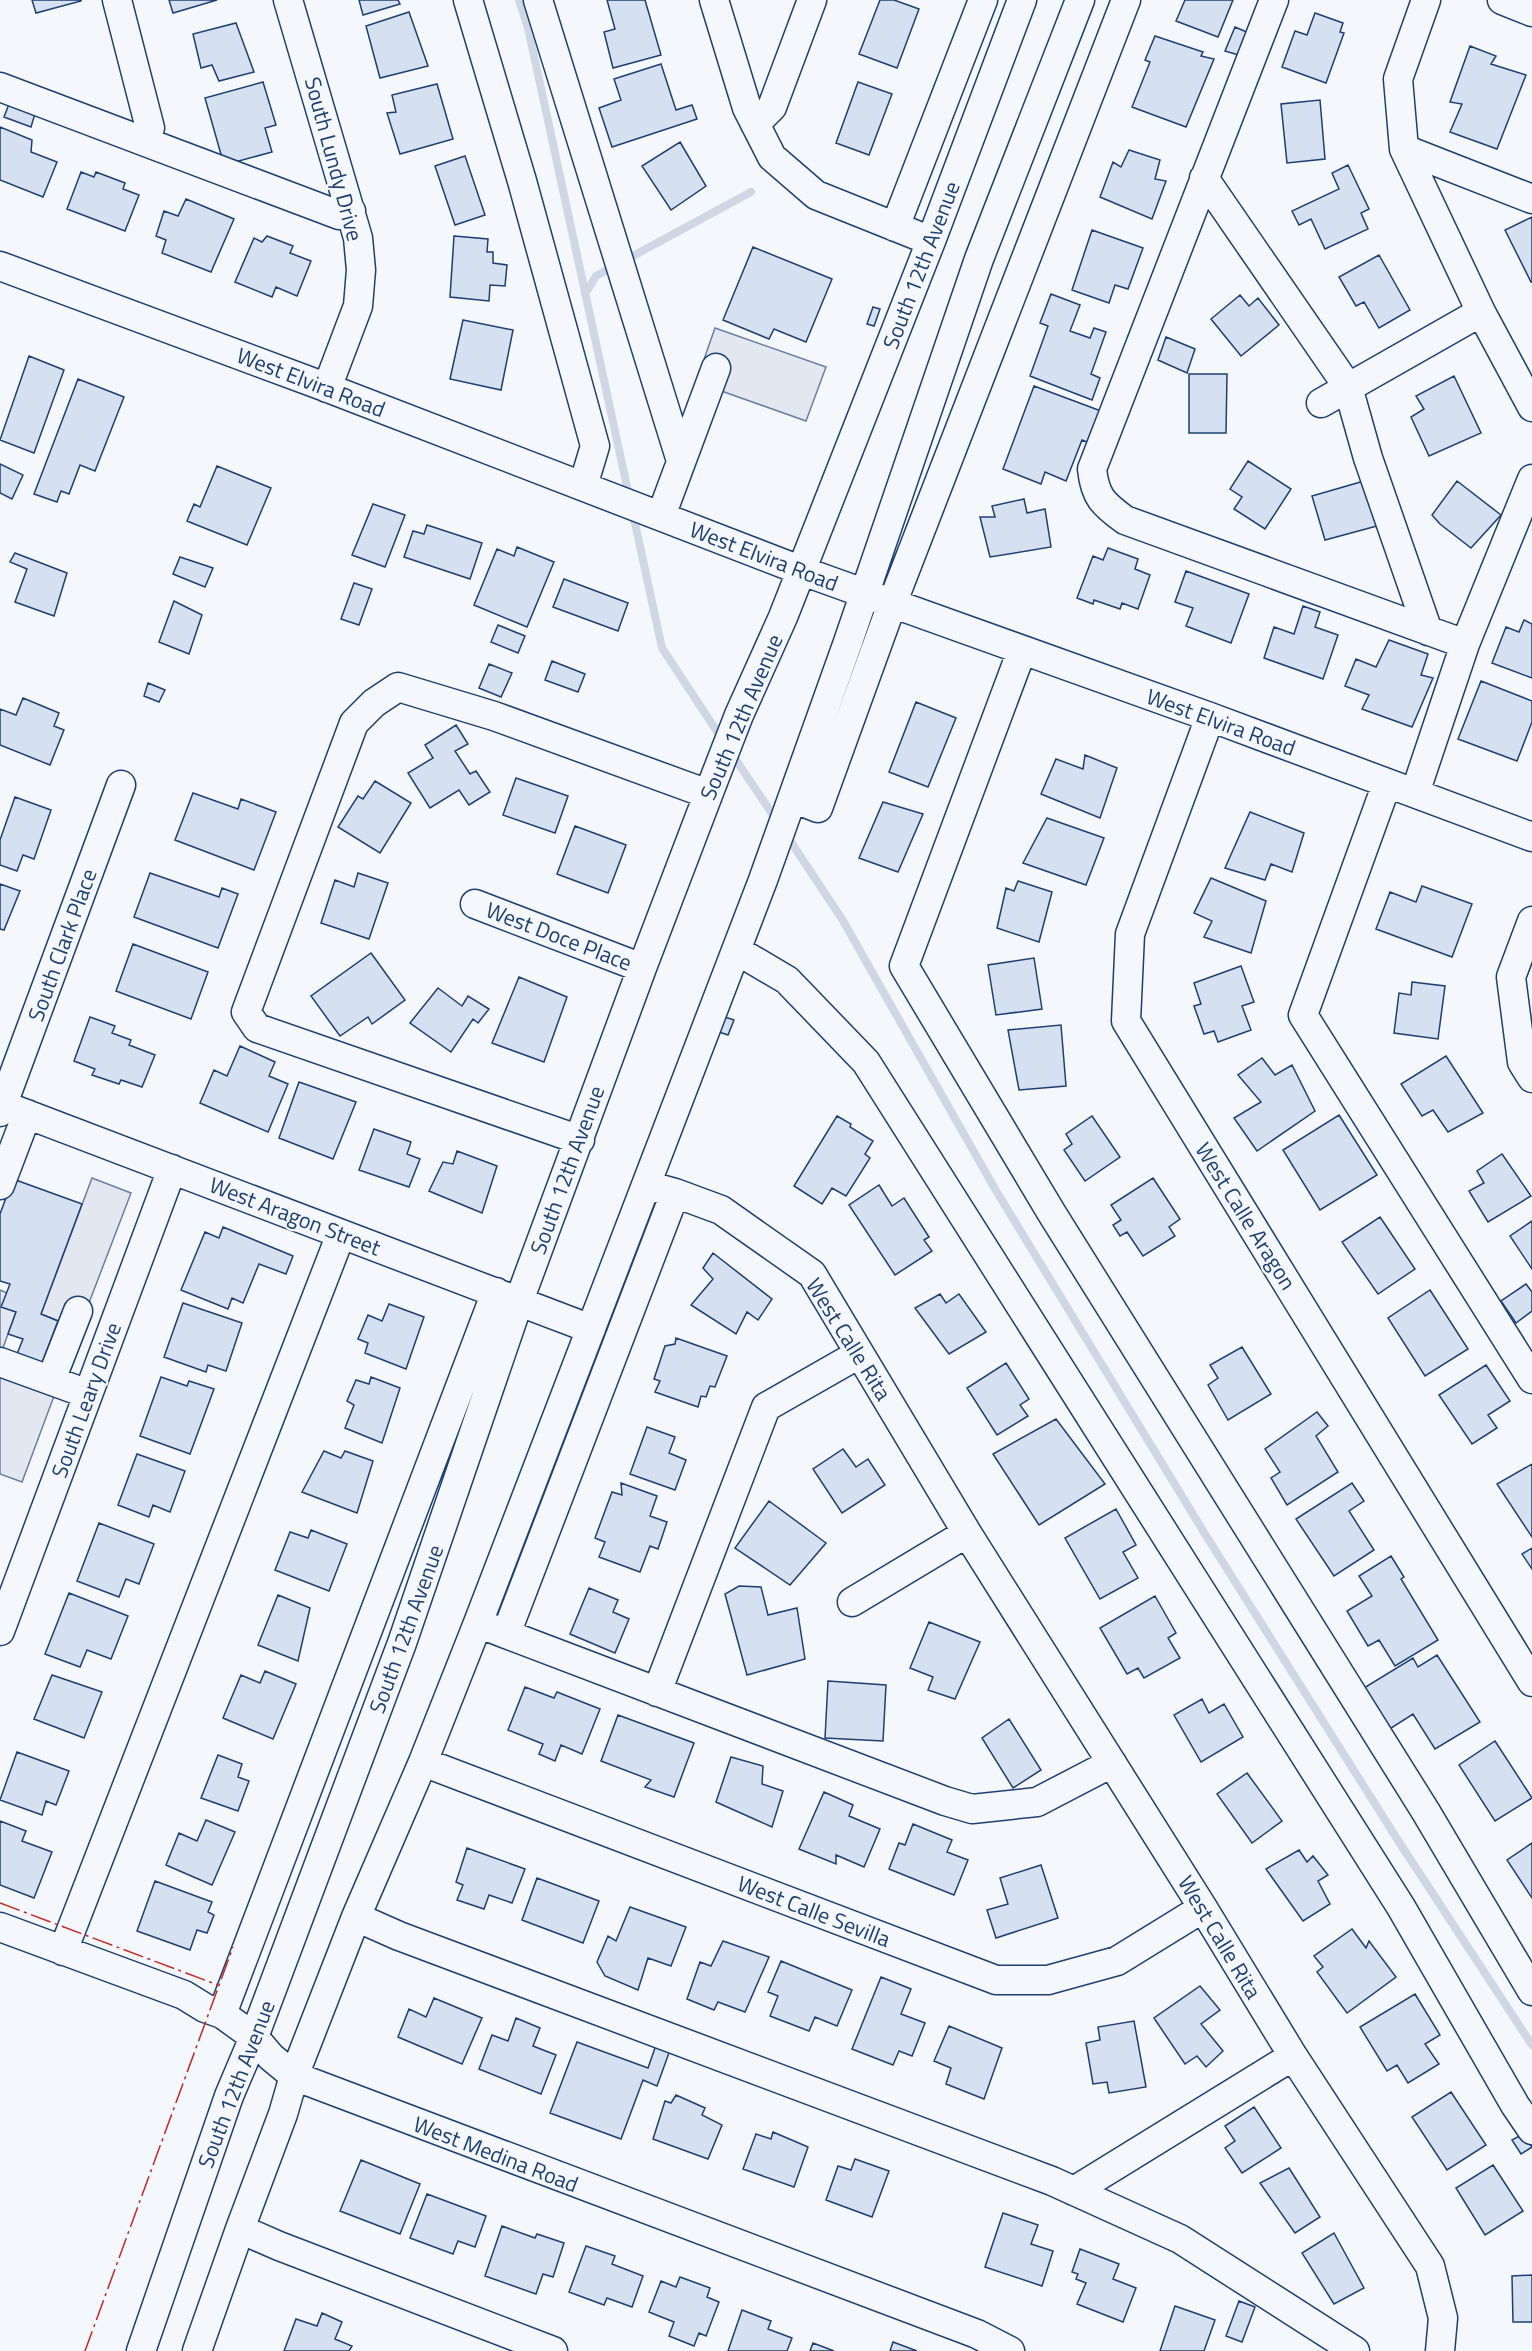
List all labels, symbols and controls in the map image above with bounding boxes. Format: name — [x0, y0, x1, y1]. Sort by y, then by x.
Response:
street label: South Lundy Drive — [296, 73, 372, 245]
street label: South 12th Avenue — [873, 176, 969, 354]
street label: West Elvira Road — [232, 338, 390, 426]
street label: West Elvira Road — [685, 512, 843, 600]
street label: South 12th Avenue — [691, 629, 791, 805]
street label: West Elvira Road — [1142, 679, 1300, 765]
street label: South Clark Place — [19, 864, 105, 1026]
street label: West Doce Place — [481, 893, 637, 979]
street label: South 12th Avenue — [521, 1081, 613, 1259]
street label: West Calle Aragon — [1187, 1136, 1305, 1296]
street label: West Aragon Street — [204, 1168, 386, 1264]
street label: West Calle Rita — [798, 1271, 900, 1407]
street label: South Leary Drive — [42, 1317, 130, 1483]
street label: South 12th Avenue — [360, 1540, 452, 1718]
street label: West Calle Sevilla — [733, 1866, 895, 1956]
street label: West Calle Rita — [1170, 1869, 1270, 2005]
street label: South 12th Avenue — [188, 1995, 284, 2173]
street label: West Medina Road — [409, 2107, 583, 2201]

